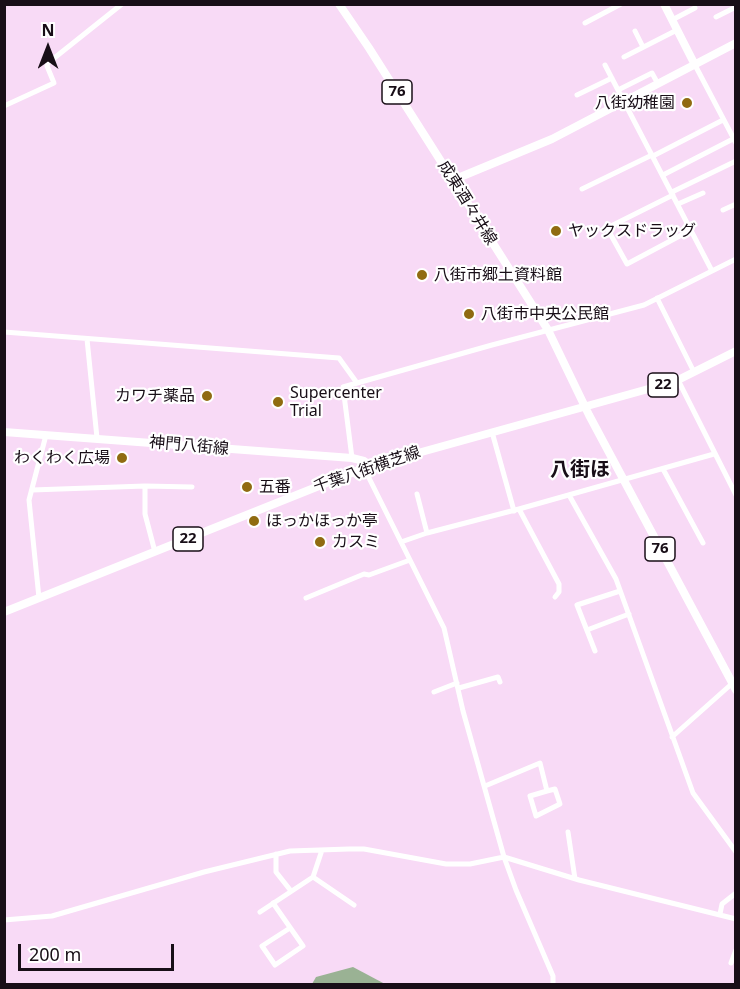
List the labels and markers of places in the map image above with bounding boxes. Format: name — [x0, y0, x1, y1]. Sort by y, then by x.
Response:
place label: 八街幼稚園 — [595, 93, 675, 113]
marker: 八街幼稚園 — [680, 96, 694, 110]
place label: ヤックスドラッグ — [568, 221, 696, 241]
marker: ヤックスドラッグ — [549, 224, 563, 238]
place label: 八街市郷土資料館 — [434, 265, 562, 285]
marker: 八街市郷土資料館 — [415, 268, 429, 282]
place label: 八街市中央公民館 — [481, 304, 609, 324]
marker: 八街市中央公民館 — [462, 307, 476, 321]
place label: Supercenter Trial — [290, 383, 382, 421]
place label: カワチ薬品 — [115, 386, 195, 406]
marker: カワチ薬品 — [200, 389, 214, 403]
marker: Supercenter Trial — [271, 395, 285, 409]
place label: わくわく広場 — [14, 448, 110, 468]
marker: わくわく広場 — [115, 451, 129, 465]
place label: 五番 — [259, 477, 291, 497]
marker: 五番 — [240, 480, 254, 494]
place label: ほっかほっか亭 — [266, 511, 378, 531]
marker: ほっかほっか亭 — [247, 514, 261, 528]
place label: カスミ — [332, 532, 380, 552]
marker: カスミ — [313, 535, 327, 549]

